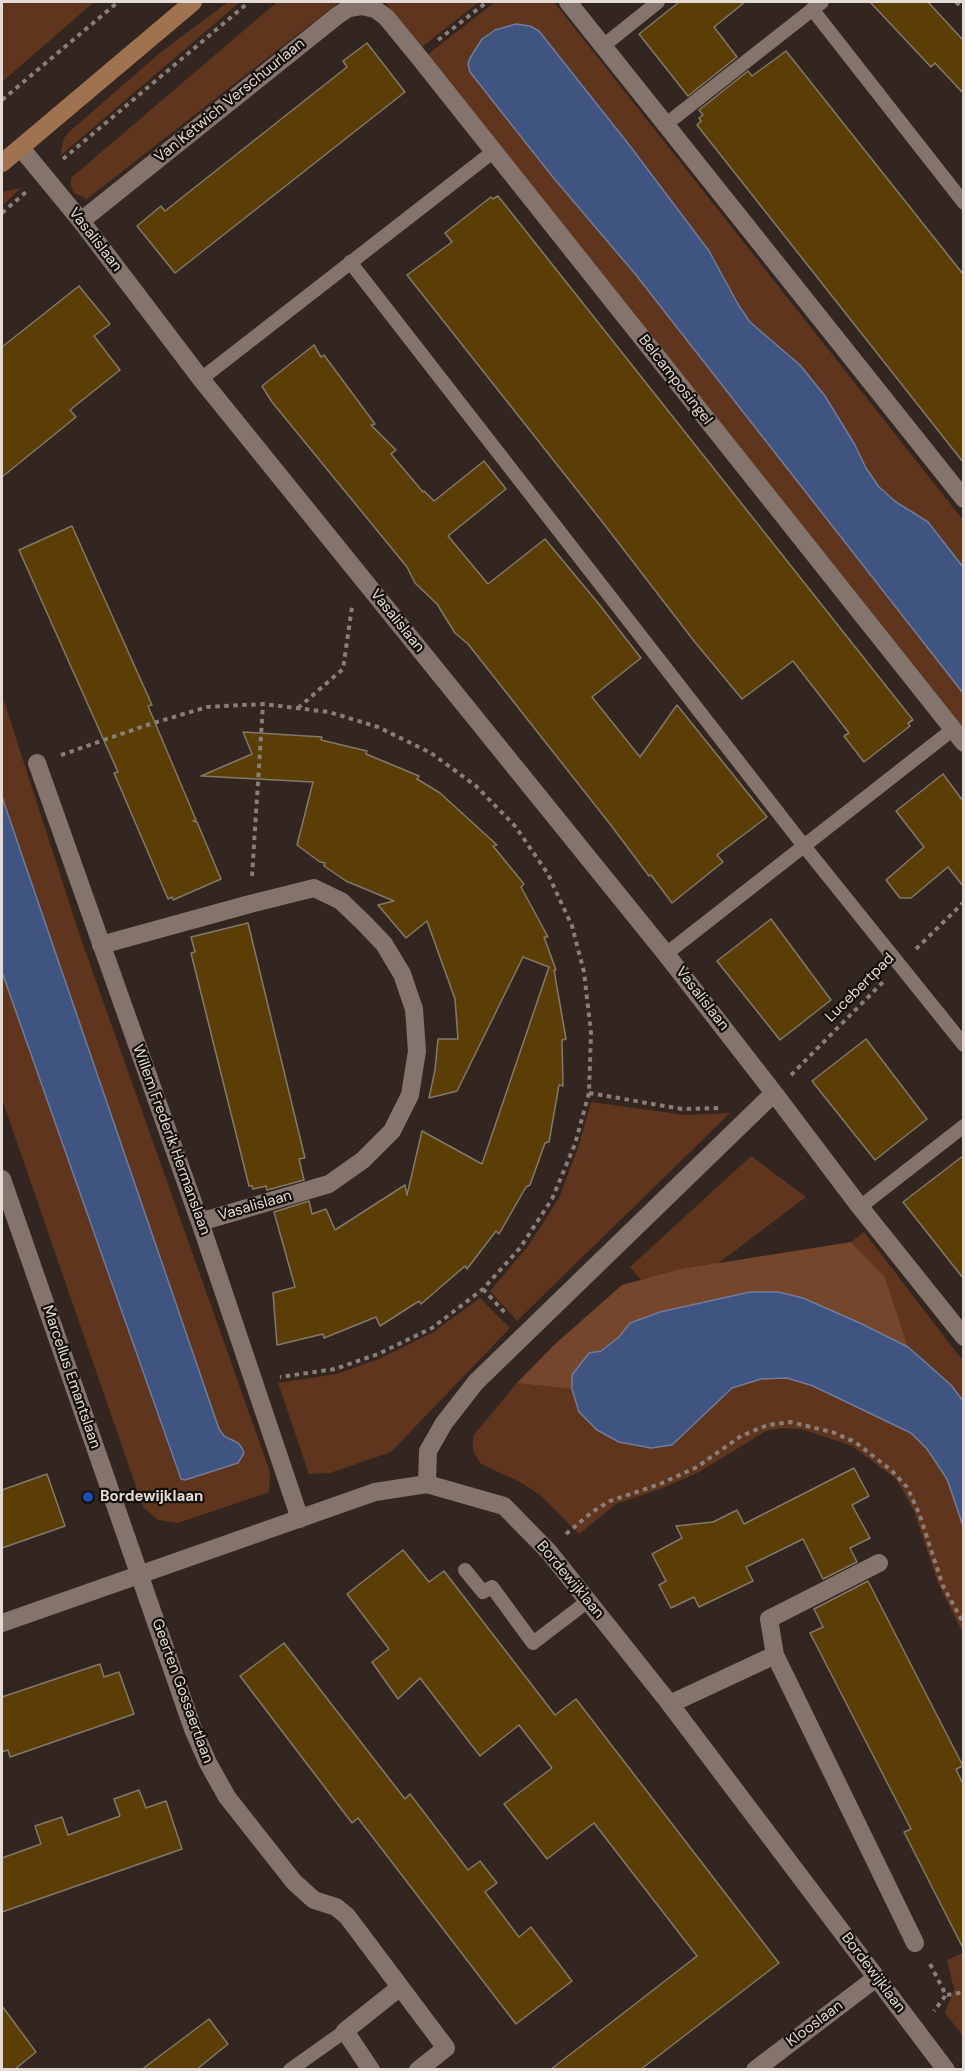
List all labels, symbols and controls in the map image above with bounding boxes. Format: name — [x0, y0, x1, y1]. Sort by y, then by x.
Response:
street label: Van Ketwich Verschuurlaan — [151, 35, 309, 167]
street label: Vasalislaan — [65, 205, 125, 275]
street label: Belcamposingel — [634, 332, 716, 428]
street label: Vasalislaan — [366, 586, 428, 656]
street label: Lucebertpad — [822, 950, 898, 1026]
street label: Vasalislaan — [672, 964, 732, 1034]
street label: Willem Frederik Hermanslaan — [128, 1042, 214, 1238]
street label: Vasalislaan — [216, 1187, 294, 1225]
street label: Marcellus Emantslaan — [38, 1303, 104, 1451]
place label: Bordewijklaan — [100, 1488, 203, 1506]
marker: Bordewijklaan — [81, 1490, 95, 1504]
street label: Bordewijklaan — [532, 1538, 608, 1622]
street label: Geerten Gossaertlaan — [147, 1616, 217, 1766]
street label: Bordewijklaan — [837, 1930, 909, 2016]
street label: Klooslaan — [783, 1997, 847, 2051]

